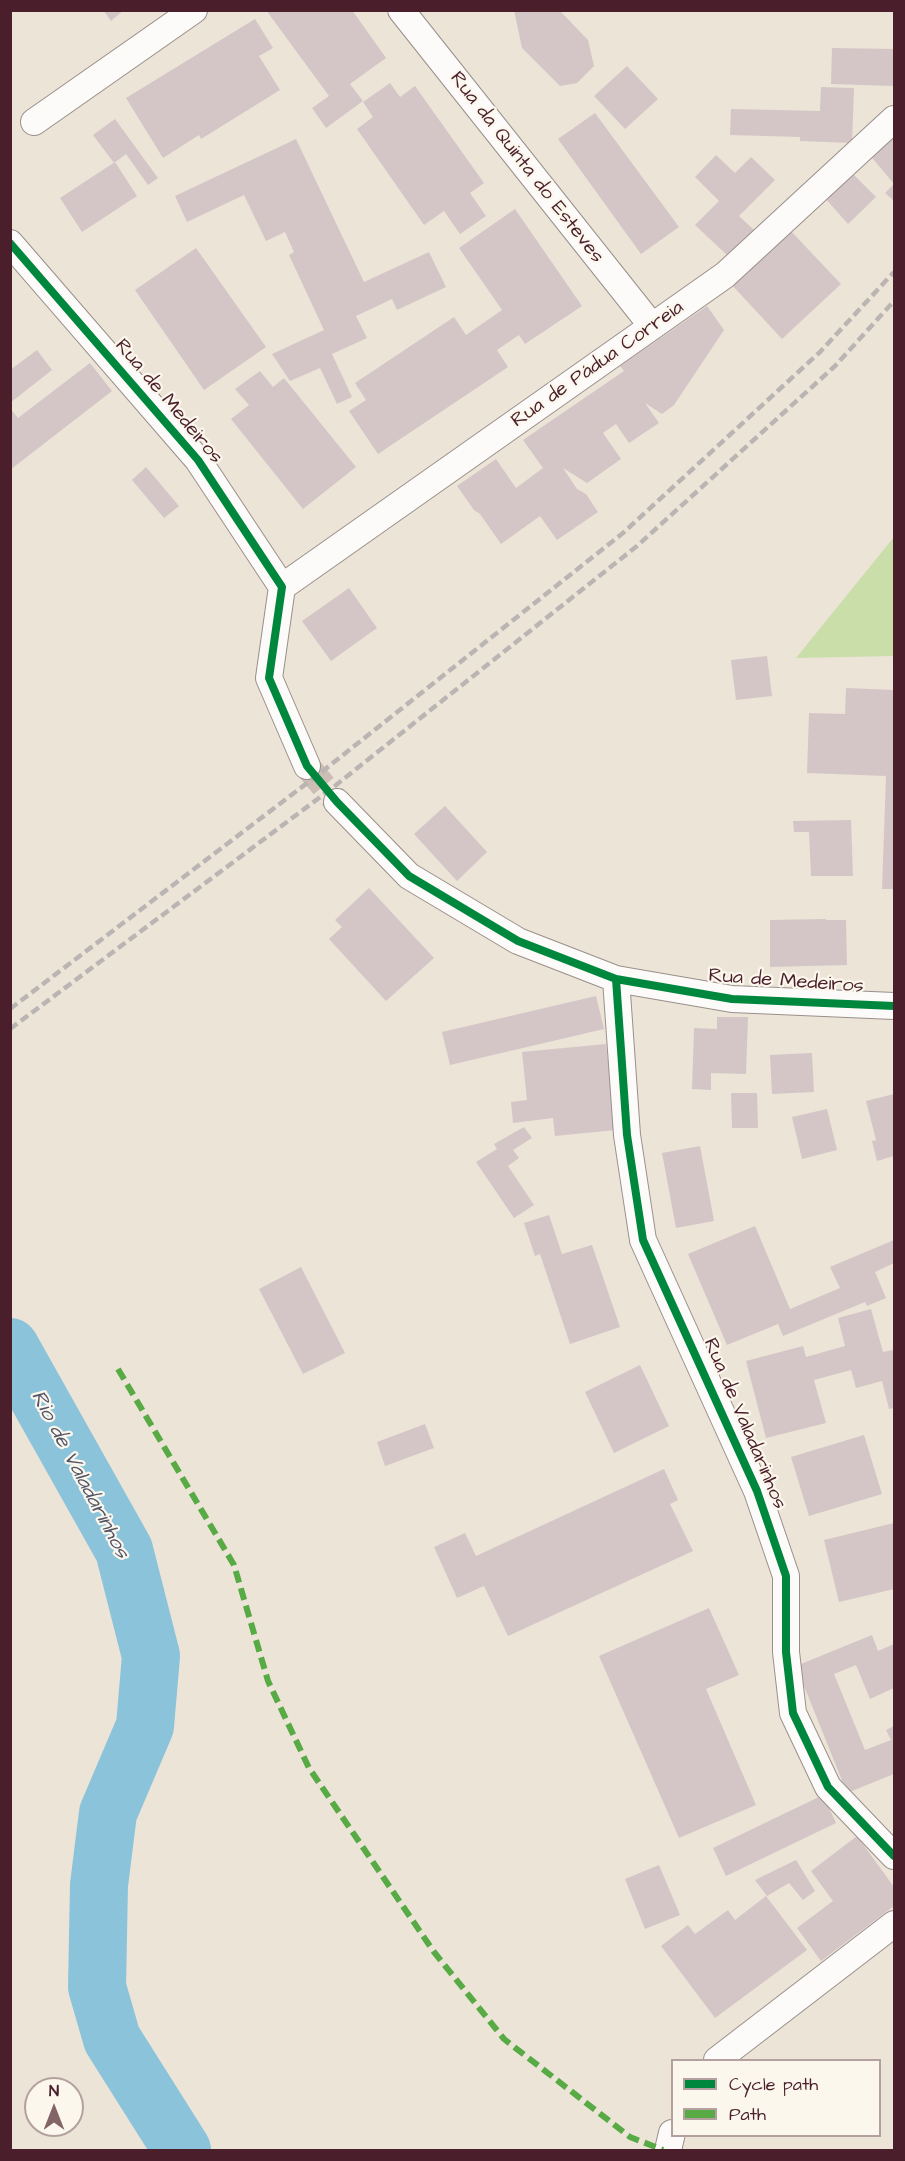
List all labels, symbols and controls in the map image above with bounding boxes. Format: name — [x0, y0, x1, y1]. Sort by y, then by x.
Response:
street label: Rua da Quinta do Esteves — [444, 68, 608, 268]
street label: Rua de Pádua Correia — [507, 296, 689, 434]
street label: Rua de Medeiros — [109, 335, 227, 469]
street label: Rua de Medeiros — [708, 965, 864, 999]
street label: Rua de Valadarinhos — [697, 1335, 791, 1513]
water label: Rio de Valadarinhos — [24, 1387, 134, 1563]
legend — [671, 2059, 881, 2137]
text: Cycle path — [729, 2072, 818, 2097]
north arrow — [24, 2077, 84, 2137]
text: N — [49, 2080, 59, 2102]
text: Path — [729, 2102, 766, 2127]

